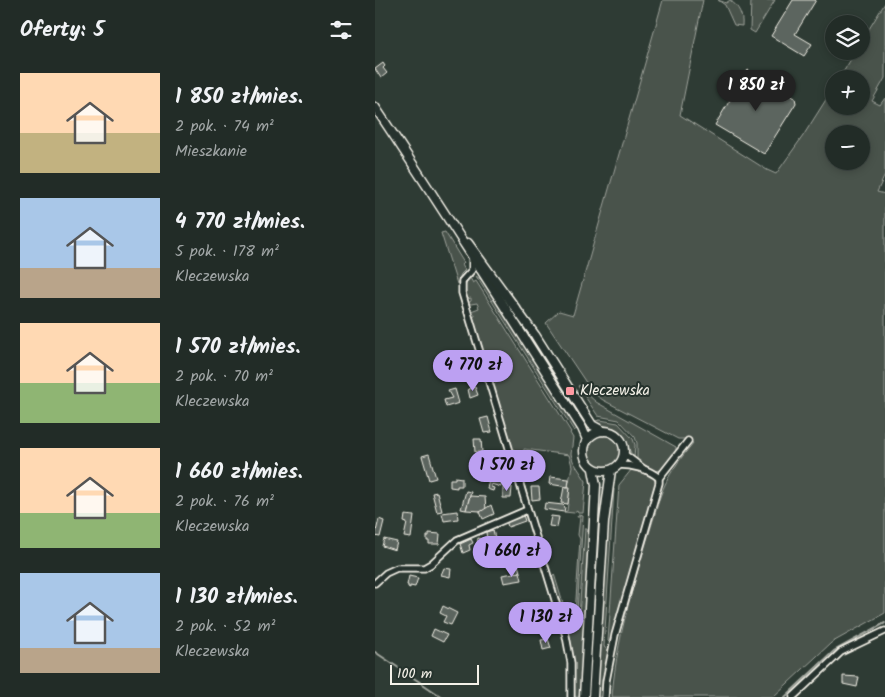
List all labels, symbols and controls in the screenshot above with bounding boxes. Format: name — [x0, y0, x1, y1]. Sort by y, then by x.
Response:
text: Oferty: 5 — [20, 14, 104, 47]
map controls — [825, 15, 870, 170]
button: layers — [825, 15, 870, 60]
icon: filters — [327, 16, 355, 44]
pin: 1 850 zł — [704, 70, 808, 112]
button: + — [825, 70, 870, 115]
text: 1 850 zł — [728, 73, 784, 98]
text: 1 850 zł/mies. — [175, 81, 303, 114]
icon: home — [60, 93, 120, 153]
text: 2 pok. · 74 m² — [175, 114, 274, 139]
button: − — [825, 125, 870, 170]
text: Mieszkanie — [175, 139, 247, 164]
text: 4 770 zł/mies. — [175, 206, 305, 239]
icon: home — [60, 218, 120, 278]
text: 5 pok. · 178 m² — [175, 239, 279, 264]
text: Kleczewska — [175, 264, 250, 289]
text: 1 570 zł/mies. — [175, 331, 301, 364]
icon: home — [60, 343, 120, 403]
pin: 4 770 zł — [421, 350, 525, 392]
text: 4 770 zł — [444, 353, 502, 378]
text: 2 pok. · 70 m² — [175, 364, 273, 389]
place label: Kleczewska — [580, 379, 650, 403]
marker: Kleczewska — [564, 385, 576, 397]
text: Kleczewska — [175, 389, 250, 414]
pin: 1 570 zł — [455, 450, 559, 492]
text: 1 570 zł — [480, 453, 534, 478]
text: 1 660 zł/mies. — [175, 456, 303, 489]
icon: home — [60, 468, 120, 528]
text: 2 pok. · 76 m² — [175, 489, 274, 514]
text: Kleczewska — [175, 514, 250, 539]
pin: 1 660 zł — [460, 536, 564, 578]
text: 1 660 zł — [484, 539, 540, 564]
text: 1 130 zł/mies. — [175, 581, 298, 614]
icon: home — [60, 593, 120, 653]
pin: 1 130 zł — [494, 602, 598, 644]
text: 1 130 zł — [520, 605, 572, 630]
text: 2 pok. · 52 m² — [175, 614, 276, 639]
text: Kleczewska — [175, 639, 250, 664]
scale bar — [390, 662, 479, 685]
text: 100 m — [397, 663, 432, 685]

